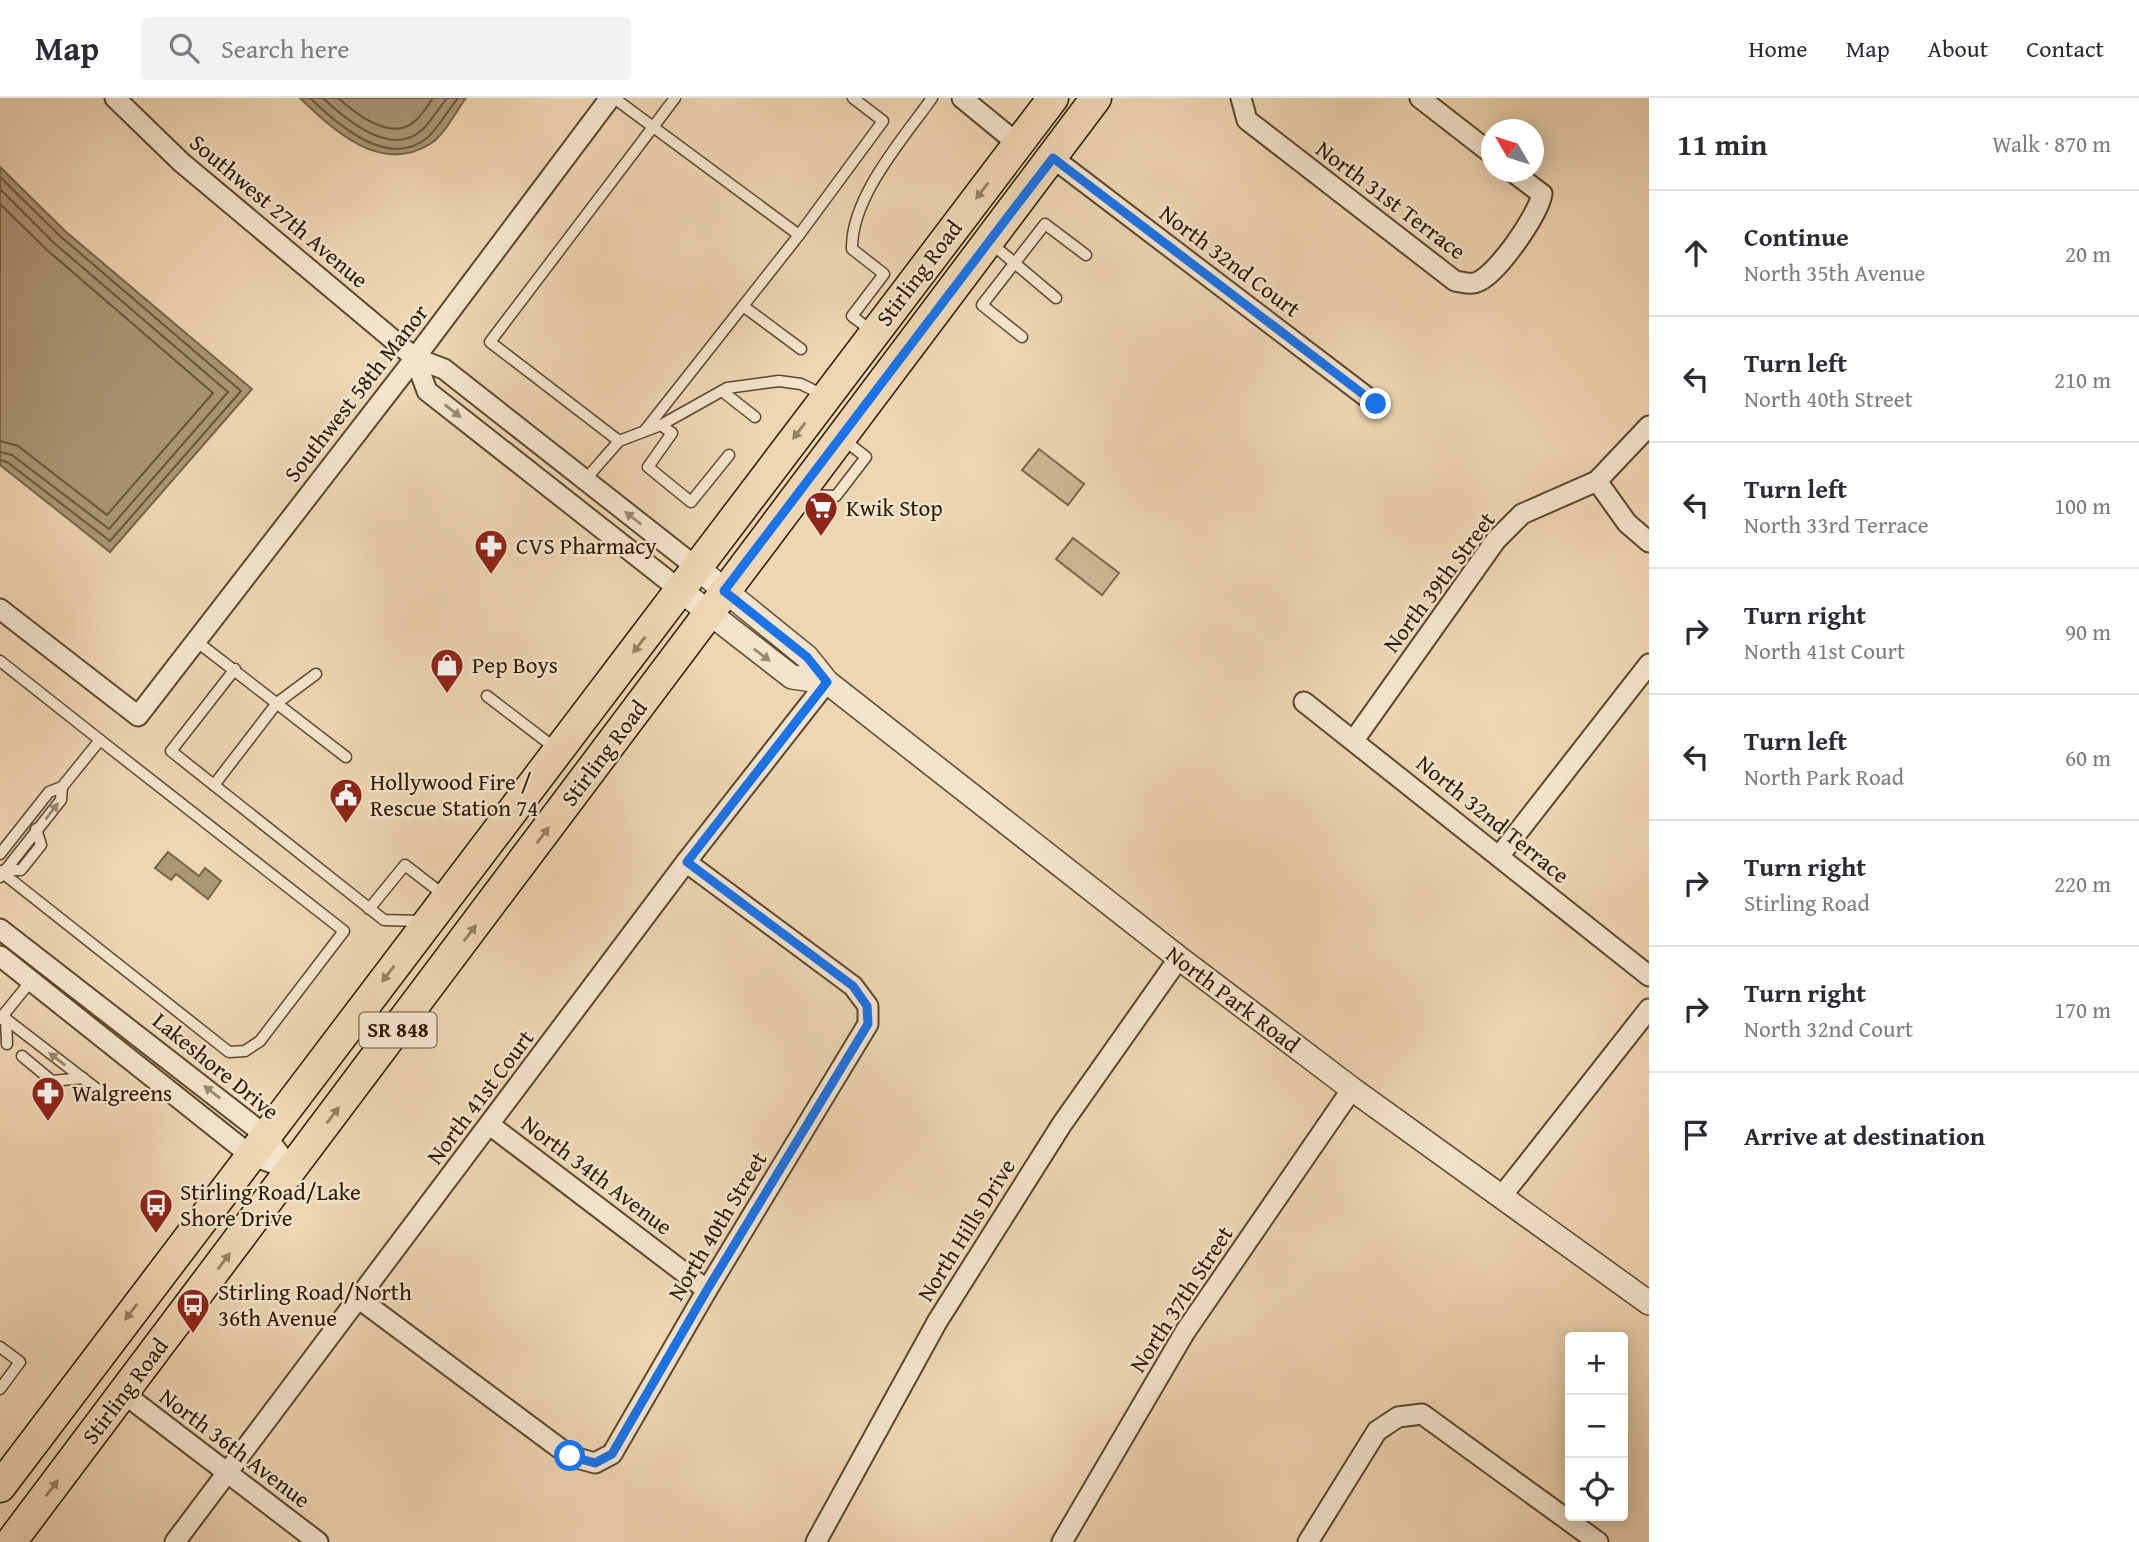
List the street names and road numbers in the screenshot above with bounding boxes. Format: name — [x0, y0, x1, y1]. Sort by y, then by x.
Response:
street label: Southwest 27th Avenue — [183, 126, 376, 295]
street label: North 31st Terrace — [1309, 132, 1473, 267]
street label: North 32nd Court — [1153, 197, 1308, 325]
street label: Stirling Road — [868, 212, 970, 333]
street label: Southwest 58th Manor — [276, 296, 436, 489]
street label: North 39th Street — [1375, 504, 1503, 659]
street label: Stirling Road — [553, 692, 655, 813]
street label: North 32nd Terrace — [1410, 747, 1577, 891]
street label: North Park Road — [1160, 937, 1308, 1060]
street label: Lakeshore Drive — [146, 1004, 287, 1127]
road number: SR 848 — [360, 1012, 436, 1048]
street label: North 41st Court — [418, 1022, 541, 1171]
street label: North 34th Avenue — [515, 1107, 680, 1242]
street label: North 40th Street — [659, 1145, 774, 1307]
street label: North Hills Drive — [908, 1152, 1023, 1308]
street label: North 37th Street — [1121, 1219, 1240, 1378]
street label: Stirling Road — [74, 1330, 176, 1451]
street label: North 36th Avenue — [153, 1380, 318, 1515]

